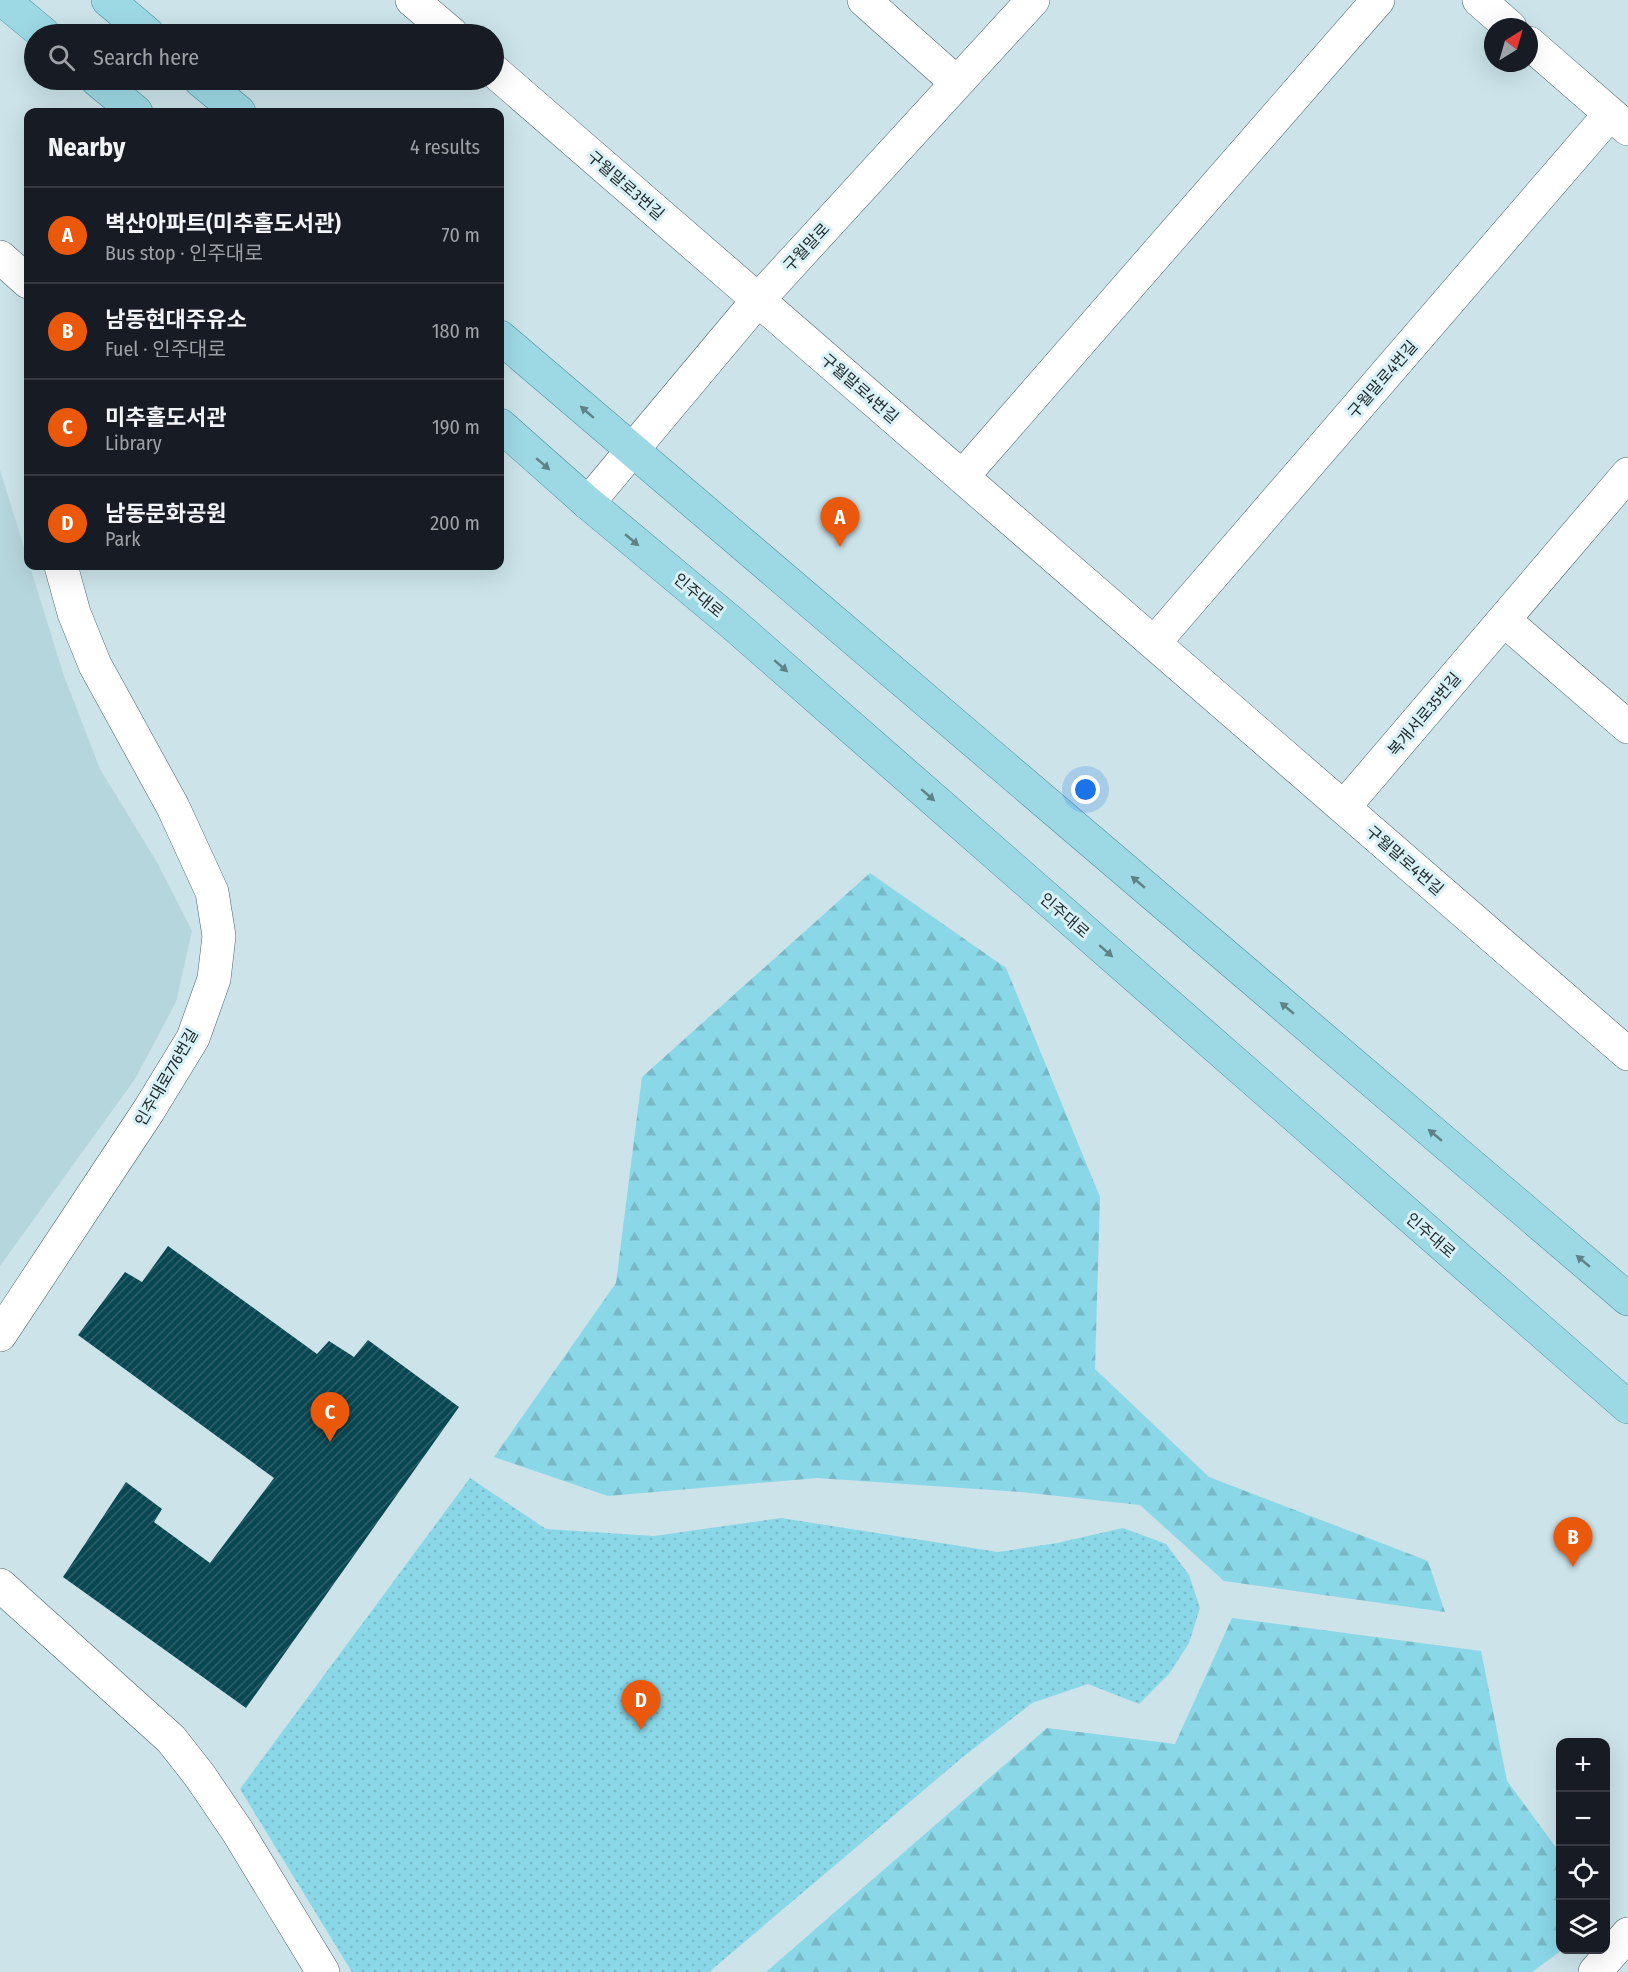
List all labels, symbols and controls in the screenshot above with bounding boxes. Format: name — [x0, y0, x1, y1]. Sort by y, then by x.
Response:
north arrow — [1484, 18, 1538, 72]
search box — [24, 24, 504, 90]
icon: search — [45, 41, 78, 74]
text: Search here — [93, 44, 199, 71]
text: Nearby — [48, 132, 125, 163]
text: 4 results — [410, 135, 480, 159]
street label: 구월말로3번길 — [583, 147, 668, 224]
text: 벽산아파트(미추홀도서관) — [105, 210, 341, 237]
street label: 구월말로 — [779, 219, 834, 275]
text: A — [62, 223, 73, 247]
text: 70 m — [442, 223, 480, 247]
text: Bus stop · 인주대로 — [105, 241, 263, 265]
text: 남동현대주유소 — [105, 306, 247, 333]
text: B — [62, 319, 73, 343]
text: 180 m — [432, 319, 480, 343]
text: Fuel · 인주대로 — [105, 337, 226, 361]
street label: 구월말로4번길 — [1344, 337, 1421, 422]
street label: 구월말로4번길 — [817, 350, 902, 427]
text: 미추홀도서관 — [105, 404, 226, 431]
one-way arrow — [580, 406, 595, 419]
text: C — [62, 415, 73, 439]
text: 190 m — [432, 415, 480, 439]
text: Library — [105, 431, 162, 455]
one-way arrow — [536, 457, 551, 471]
pin: A — [820, 498, 860, 547]
text: 남동문화공원 — [105, 500, 226, 527]
text: D — [62, 511, 73, 535]
text: 200 m — [430, 511, 480, 535]
text: Park — [105, 527, 141, 551]
one-way arrow — [625, 534, 640, 546]
street label: 인주대로 — [670, 569, 728, 622]
one-way arrow — [773, 659, 788, 672]
street label: 복개서로35번길 — [1384, 669, 1465, 760]
your location — [1071, 775, 1100, 804]
one-way arrow — [920, 788, 935, 801]
street label: 구월말로4번길 — [1362, 822, 1447, 899]
one-way arrow — [1131, 876, 1146, 889]
street label: 인주대로 — [1036, 889, 1093, 942]
one-way arrow — [1099, 944, 1114, 958]
one-way arrow — [1279, 1002, 1295, 1015]
street label: 인주대로776번길 — [131, 1025, 202, 1129]
one-way arrow — [1428, 1129, 1443, 1142]
street label: 인주대로 — [1402, 1209, 1459, 1262]
one-way arrow — [1576, 1255, 1591, 1268]
pin: C — [310, 1392, 350, 1442]
pin: B — [1554, 1518, 1592, 1567]
pin: D — [622, 1680, 660, 1730]
map controls — [1556, 1738, 1610, 1954]
button: + — [1556, 1738, 1610, 1792]
button: − — [1556, 1792, 1610, 1846]
button: locate — [1556, 1846, 1610, 1900]
button: layers — [1556, 1900, 1610, 1954]

